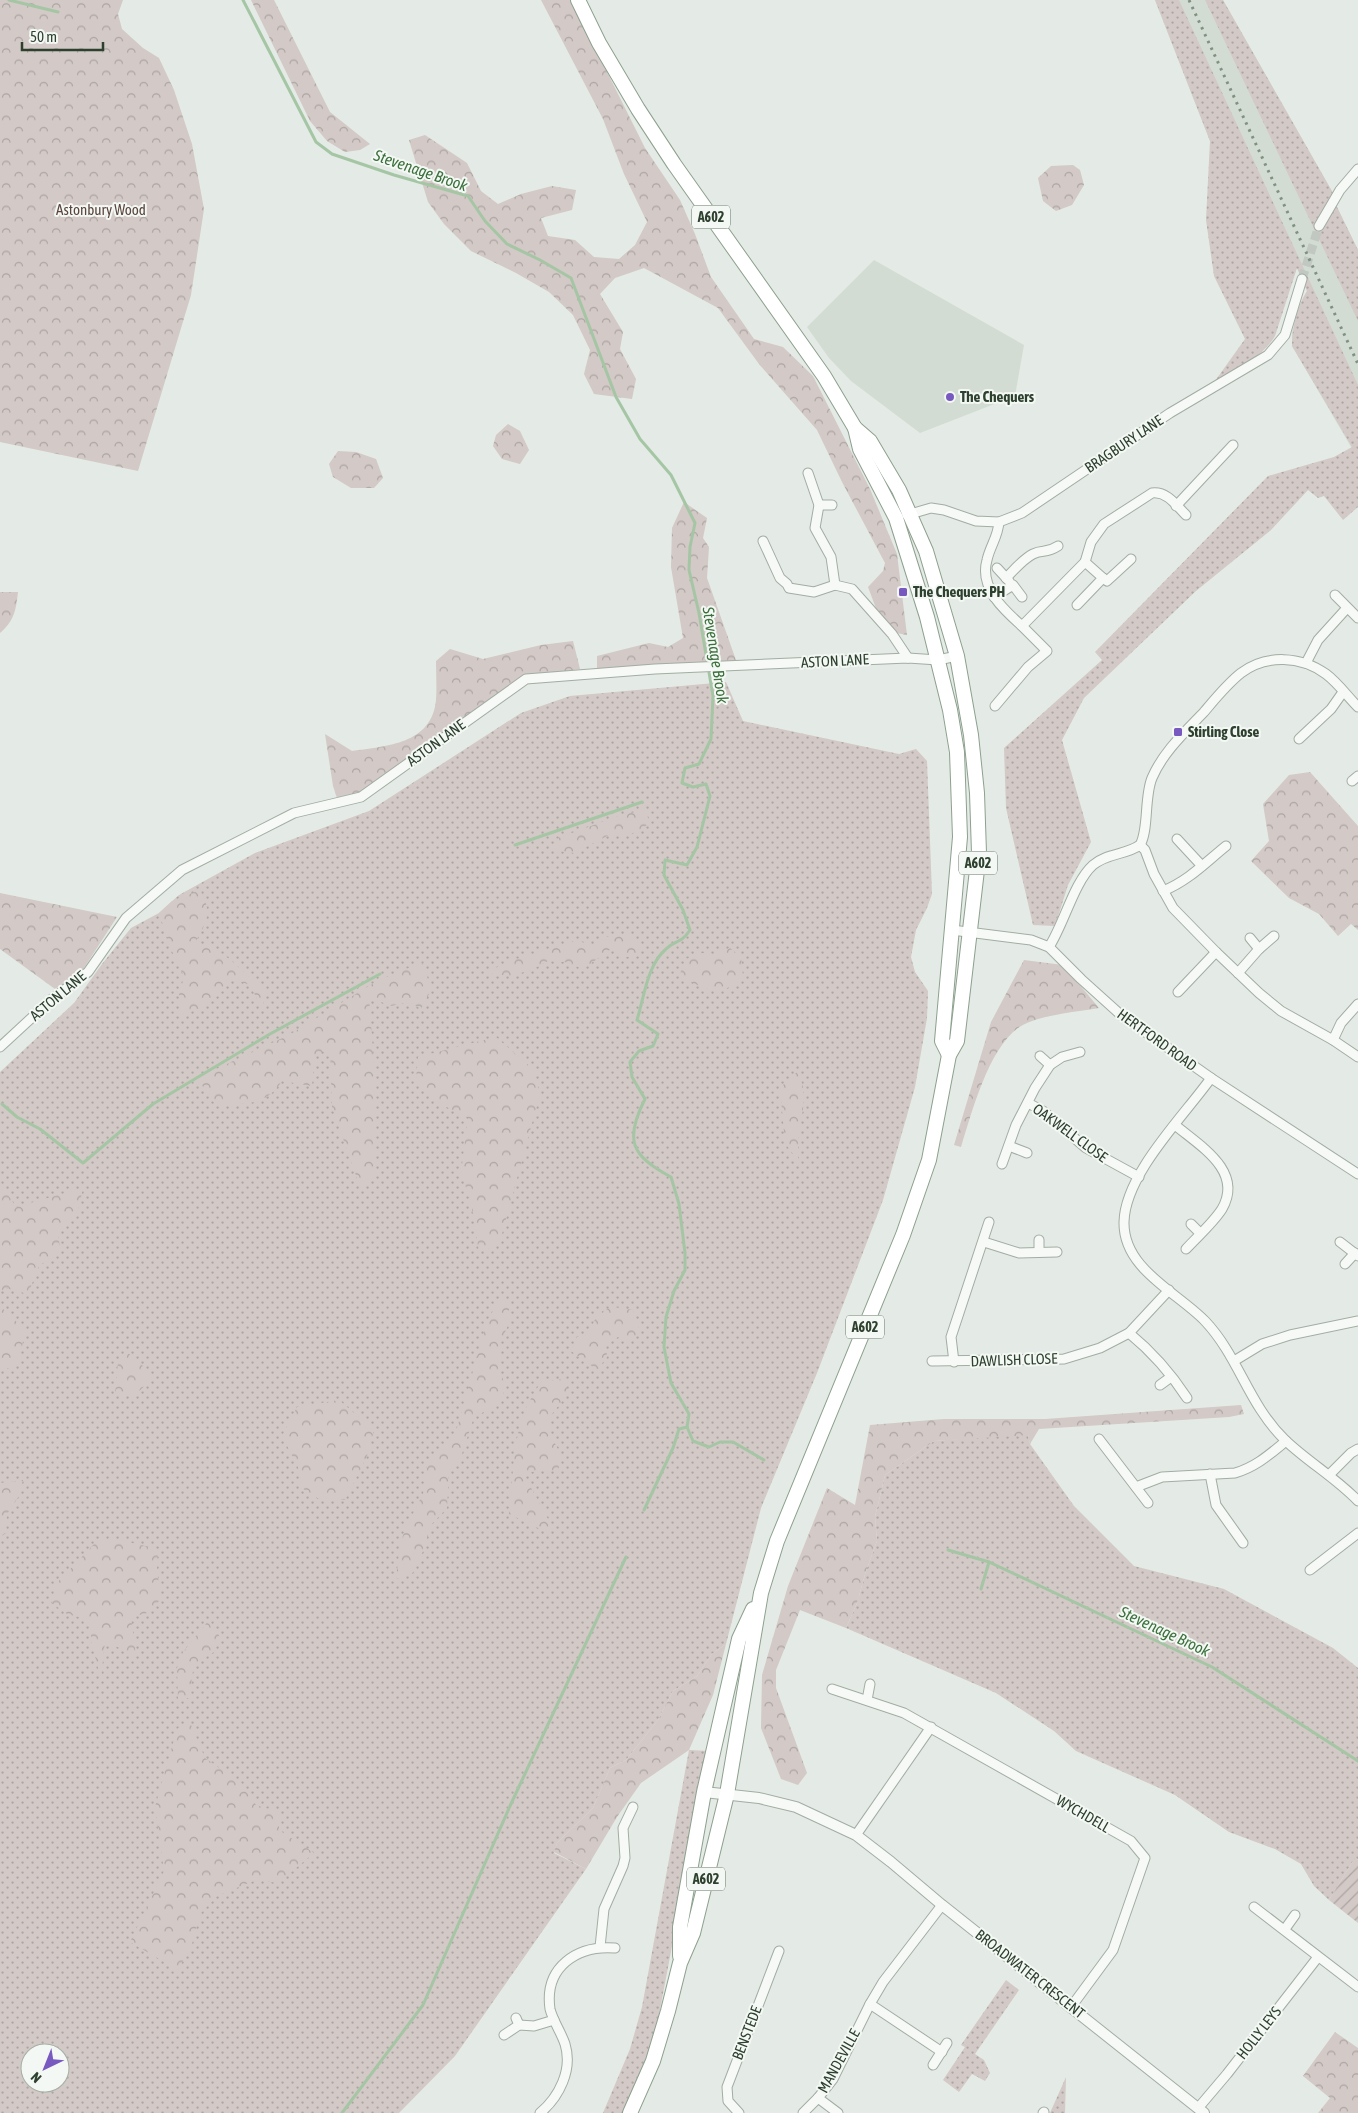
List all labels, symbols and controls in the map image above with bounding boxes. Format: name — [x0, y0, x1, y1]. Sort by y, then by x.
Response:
scale bar — [22, 20, 104, 52]
text: 50 m — [30, 28, 57, 45]
water label: Stevenage Brook — [371, 145, 471, 196]
park label: Astonbury Wood — [56, 201, 146, 218]
road number: A602 — [692, 206, 730, 228]
place label: The Chequers — [960, 388, 1035, 405]
marker: The Chequers — [944, 391, 956, 403]
street label: BRAGBURY LANE — [1082, 411, 1166, 476]
place label: The Chequers PH — [913, 583, 1005, 600]
marker: The Chequers PH — [897, 586, 909, 598]
water label: Stevenage Brook — [698, 604, 733, 706]
street label: ASTON LANE — [801, 650, 870, 671]
street label: ASTON LANE — [403, 715, 469, 769]
place label: Stirling Close — [1188, 723, 1260, 740]
marker: Stirling Close — [1172, 726, 1184, 738]
road number: A602 — [959, 851, 997, 874]
street label: ASTON LANE — [26, 967, 90, 1024]
street label: HERTFORD ROAD — [1114, 1005, 1200, 1074]
street label: OAKWELL CLOSE — [1030, 1100, 1111, 1166]
road number: A602 — [846, 1315, 884, 1338]
street label: DAWLISH CLOSE — [970, 1349, 1058, 1370]
water label: Stevenage Brook — [1116, 1602, 1214, 1661]
street label: WYCHDELL — [1053, 1791, 1113, 1836]
road number: A602 — [687, 1868, 725, 1890]
street label: BROADWATER CRESCENT — [972, 1926, 1089, 2022]
street label: BENSTEDE — [728, 2003, 765, 2062]
street label: HOLLY LEYS — [1233, 2003, 1284, 2062]
street label: MANDEVILLE — [814, 2025, 863, 2096]
north arrow — [20, 2043, 70, 2093]
text: N — [28, 2069, 45, 2086]

